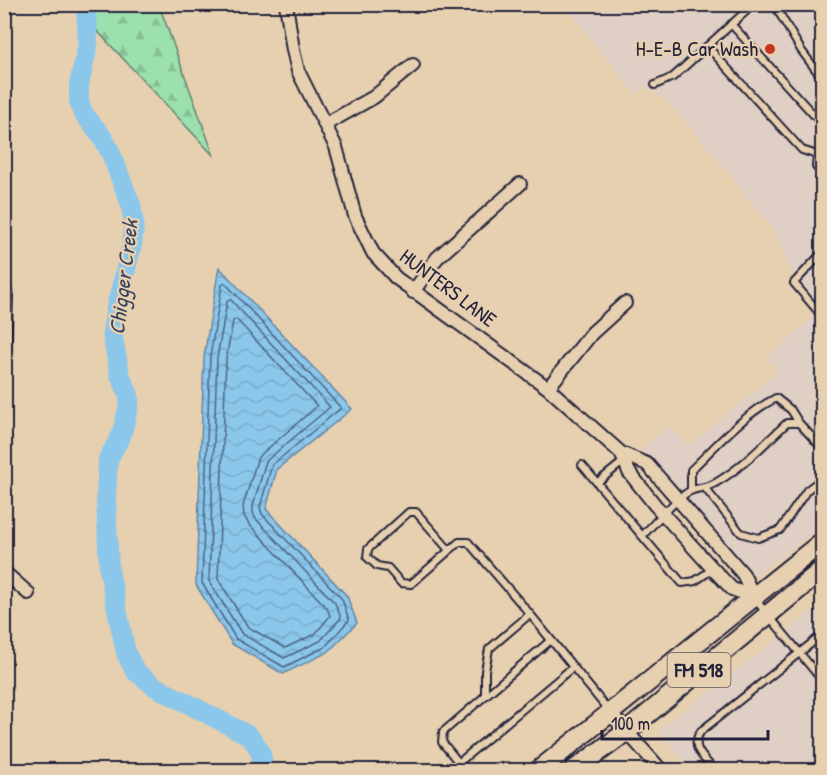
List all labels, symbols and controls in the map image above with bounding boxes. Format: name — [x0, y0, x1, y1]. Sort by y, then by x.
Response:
place label: H-E-B Car Wash — [636, 34, 758, 63]
marker: H-E-B Car Wash — [763, 42, 777, 56]
water label: Chigger Creek — [101, 216, 145, 336]
street label: HUNTERS LANE — [394, 242, 503, 334]
road number: FM 518 — [668, 653, 730, 687]
scale bar — [602, 703, 768, 741]
text: 100 m — [611, 711, 650, 736]

